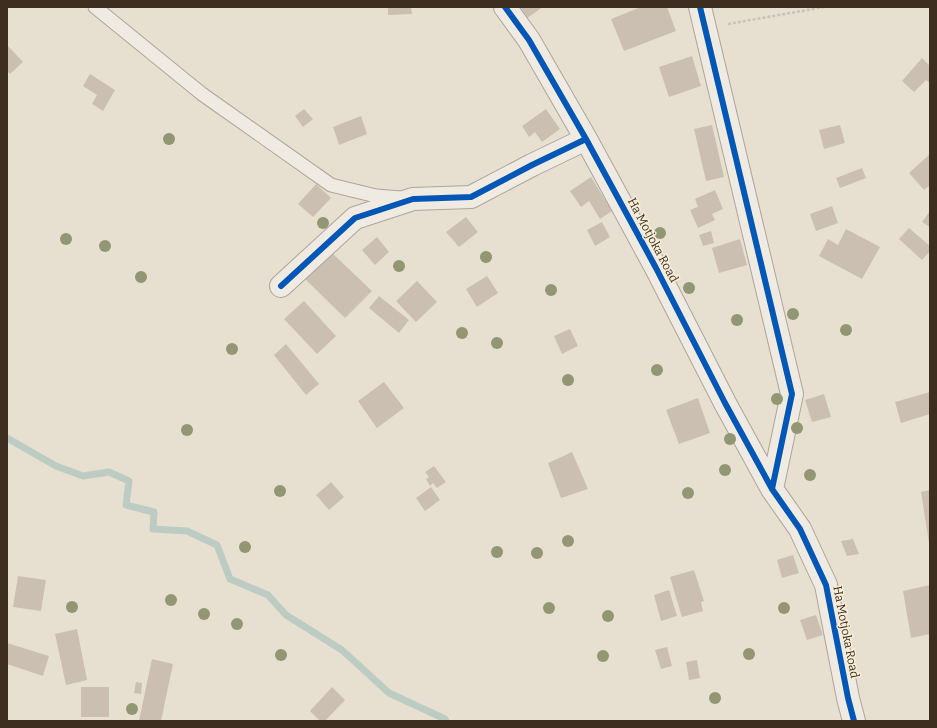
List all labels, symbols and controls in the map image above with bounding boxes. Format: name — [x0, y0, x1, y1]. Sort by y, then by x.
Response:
street label: Ha Motjoka Road — [625, 195, 681, 285]
street label: Ha Motjoka Road — [830, 585, 862, 679]

